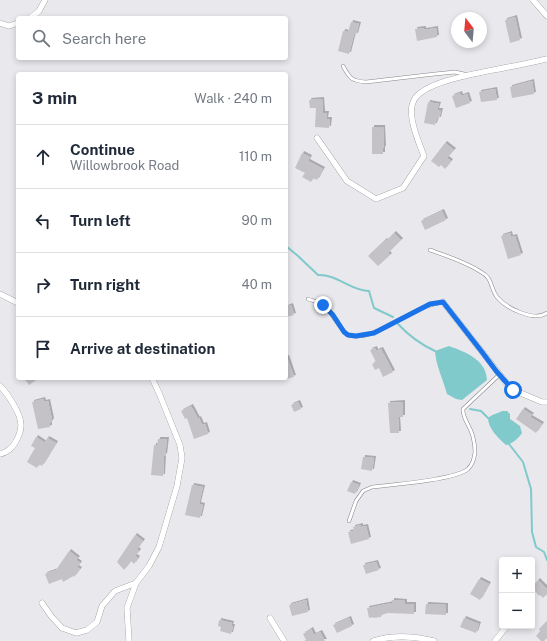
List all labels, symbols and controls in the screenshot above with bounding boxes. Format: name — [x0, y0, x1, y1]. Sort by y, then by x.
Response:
north arrow — [451, 12, 487, 48]
search box — [16, 16, 288, 60]
icon: search — [30, 27, 52, 49]
text: Search here — [62, 30, 146, 47]
text: 3 min — [32, 88, 77, 108]
text: Walk · 240 m — [194, 91, 272, 106]
text: Continue — [70, 141, 135, 158]
icon: ahead — [32, 146, 54, 168]
text: 110 m — [239, 149, 272, 164]
text: Willowbrook Road — [70, 158, 179, 173]
icon: left — [32, 210, 54, 232]
text: Turn left — [70, 212, 131, 229]
text: 90 m — [242, 213, 272, 228]
icon: right — [32, 274, 54, 296]
text: Turn right — [70, 276, 140, 293]
text: 40 m — [241, 277, 272, 292]
route end — [314, 296, 332, 314]
icon: arrive — [32, 338, 54, 360]
text: Arrive at destination — [70, 340, 215, 357]
route start — [504, 381, 522, 399]
map controls — [499, 557, 535, 629]
button: + — [499, 557, 535, 593]
button: − — [499, 593, 535, 629]

